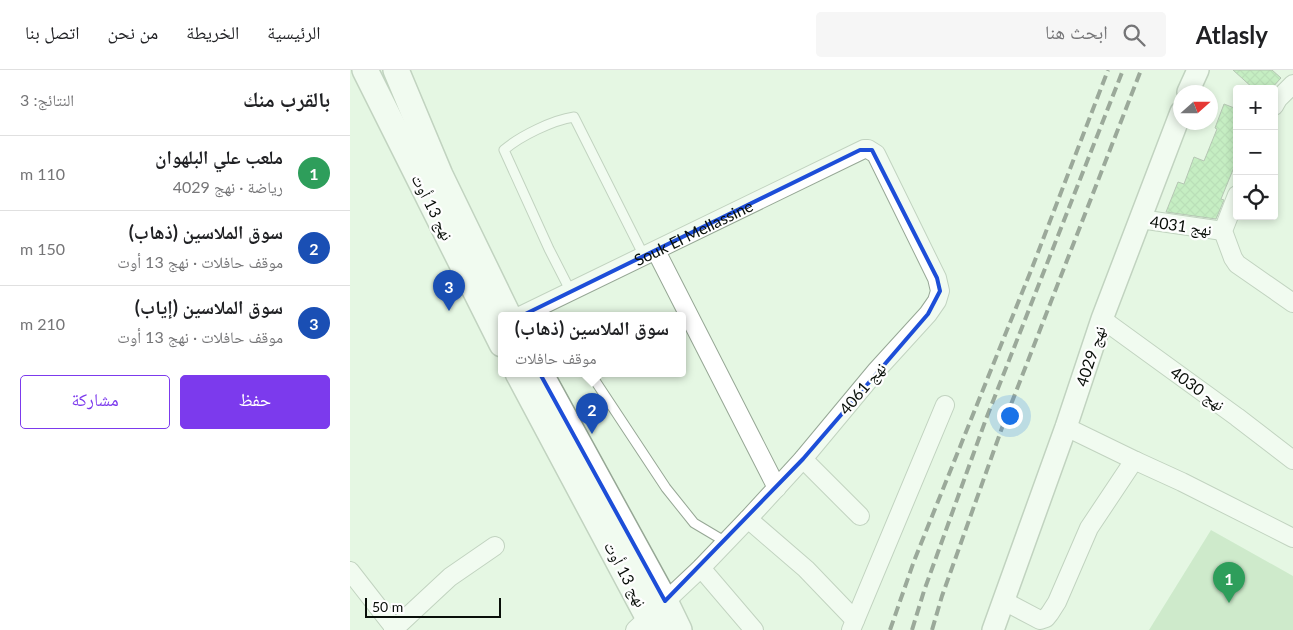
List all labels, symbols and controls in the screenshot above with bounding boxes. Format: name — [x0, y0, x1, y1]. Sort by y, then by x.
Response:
search box — [816, 12, 1166, 57]
text: ابحث هنا — [1045, 20, 1108, 43]
text: Atlasly — [1196, 20, 1268, 49]
text: اتصل بنا — [25, 21, 79, 43]
text: من نحن — [107, 21, 158, 43]
text: الخريطة — [186, 21, 239, 43]
text: الرئيسية — [267, 21, 321, 43]
icon: search — [1120, 21, 1148, 49]
north arrow — [1173, 85, 1218, 130]
map controls — [1233, 85, 1278, 220]
button: + — [1233, 85, 1278, 130]
text: بالقرب منك — [243, 86, 330, 111]
text: النتائج: 3 — [20, 90, 74, 109]
button: − — [1233, 130, 1278, 175]
text: ملعب علي البلهوان — [155, 145, 283, 168]
text: 110 m — [20, 164, 65, 183]
text: 1 — [309, 164, 319, 183]
street label: نهج 13 أوت — [407, 171, 458, 244]
button: locate — [1233, 175, 1278, 220]
text: رياضة · نهج 4029 — [173, 177, 283, 196]
street label: Souk El Mellassine — [630, 195, 755, 269]
street label: نهج 4031 — [1149, 211, 1213, 241]
text: سوق الملاسين (ذهاب) — [129, 220, 283, 243]
text: 150 m — [20, 239, 65, 258]
text: 2 — [309, 239, 319, 258]
text: موقف حافلات · نهج 13 أوت — [117, 252, 283, 271]
pin: 3 — [433, 270, 465, 311]
text: سوق الملاسين (إياب) — [135, 295, 283, 318]
popup — [498, 312, 686, 377]
text: 210 m — [20, 314, 65, 333]
text: 3 — [309, 314, 319, 333]
text: سوق الملاسين (ذهاب) — [515, 316, 669, 339]
street label: نهج 4029 — [1071, 323, 1111, 389]
text: موقف حافلات · نهج 13 أوت — [117, 327, 283, 346]
text: موقف حافلات — [515, 348, 597, 367]
street label: نهج 4061 — [835, 358, 891, 419]
street label: نهج 4030 — [1166, 362, 1229, 416]
button: مشاركة — [20, 375, 170, 429]
button: حفظ — [180, 375, 330, 429]
pin: 2 — [576, 393, 608, 434]
your location — [997, 403, 1023, 429]
street label: نهج 13 أوت — [599, 538, 651, 611]
pin: 1 — [1213, 562, 1245, 603]
scale bar — [365, 595, 501, 618]
text: 50 m — [372, 598, 403, 615]

